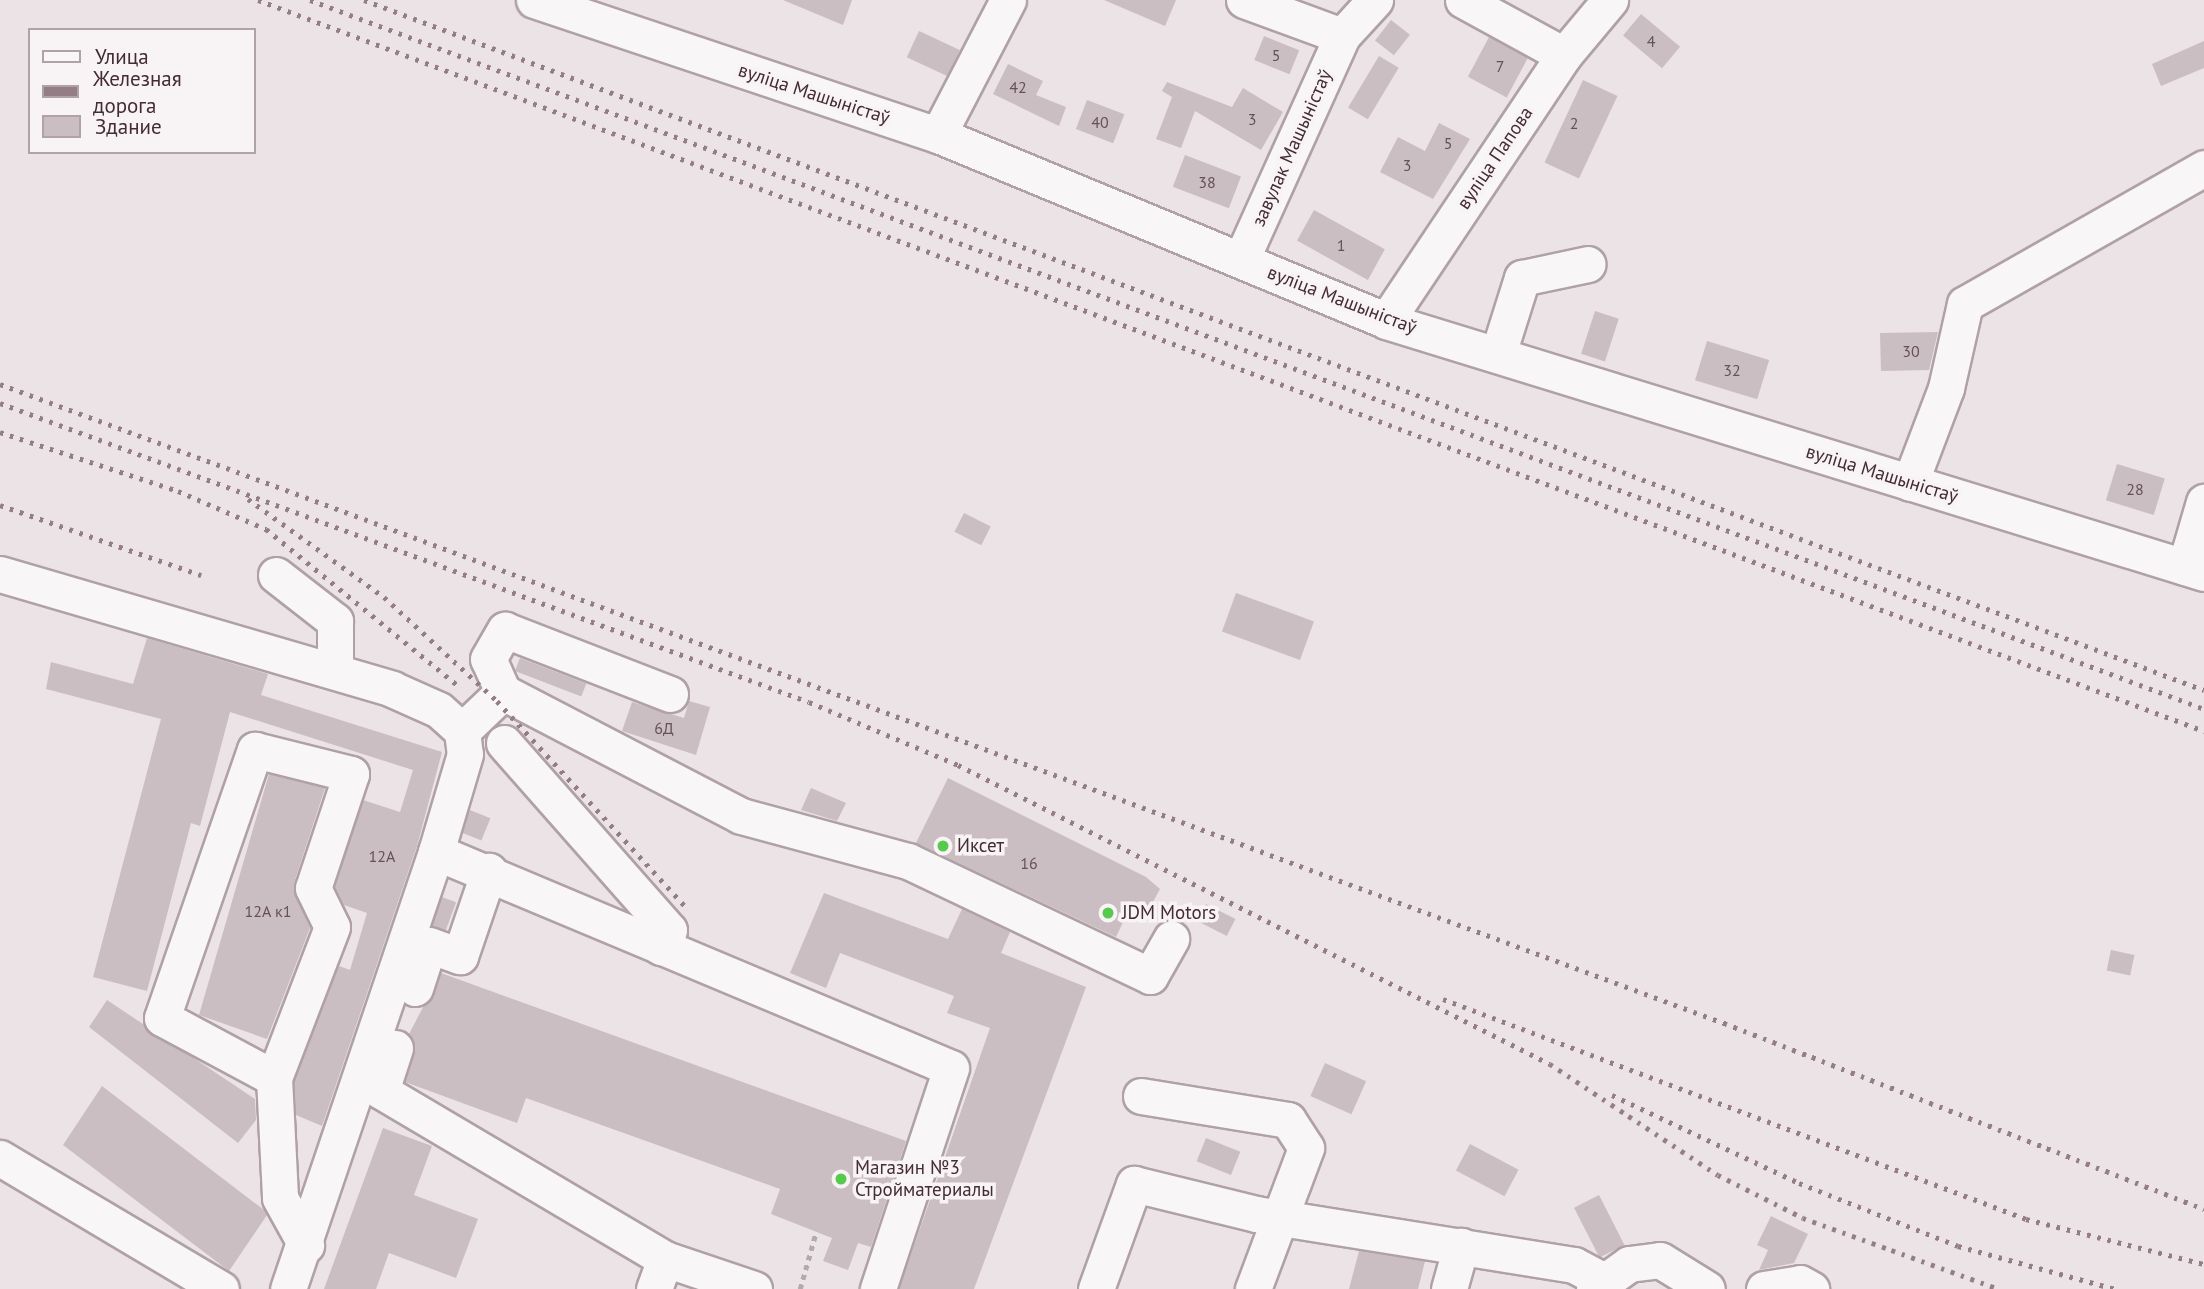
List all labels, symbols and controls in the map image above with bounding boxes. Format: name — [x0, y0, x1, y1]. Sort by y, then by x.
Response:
legend — [28, 28, 256, 154]
house number: 4 — [1647, 31, 1655, 51]
text: Улица — [95, 43, 149, 70]
house number: 5 — [1272, 45, 1280, 65]
house number: 7 — [1496, 56, 1504, 76]
street label: вуліца Машыністаў — [735, 59, 893, 129]
text: Железная дорога — [93, 65, 182, 119]
street label: завулак Машыністаў — [1247, 66, 1337, 230]
house number: 42 — [1009, 77, 1027, 97]
street label: вуліца Папова — [1452, 102, 1538, 214]
house number: 3 — [1248, 109, 1256, 129]
house number: 40 — [1091, 112, 1109, 132]
text: Здание — [95, 113, 162, 140]
house number: 2 — [1570, 113, 1578, 133]
house number: 5 — [1444, 133, 1452, 153]
house number: 3 — [1403, 155, 1411, 175]
house number: 38 — [1198, 172, 1216, 192]
house number: 1 — [1337, 235, 1345, 255]
street label: вуліца Машыністаў — [1264, 261, 1420, 339]
house number: 30 — [1902, 341, 1920, 361]
house number: 32 — [1723, 360, 1741, 380]
street label: вуліца Машыністаў — [1803, 440, 1961, 508]
house number: 28 — [2126, 479, 2144, 499]
house number: 6Д — [654, 718, 674, 738]
place label: Иксет — [957, 835, 1004, 857]
marker: Иксет — [935, 838, 951, 854]
house number: 12А — [369, 846, 395, 866]
house number: 16 — [1020, 853, 1038, 873]
house number: 12А к1 — [244, 901, 292, 921]
place label: JDM Motors — [1122, 902, 1216, 924]
marker: JDM Motors — [1100, 905, 1116, 921]
place label: Магазин №3 Стройматериалы — [855, 1157, 994, 1201]
marker: Магазин №3 Стройматериалы — [833, 1171, 849, 1187]

